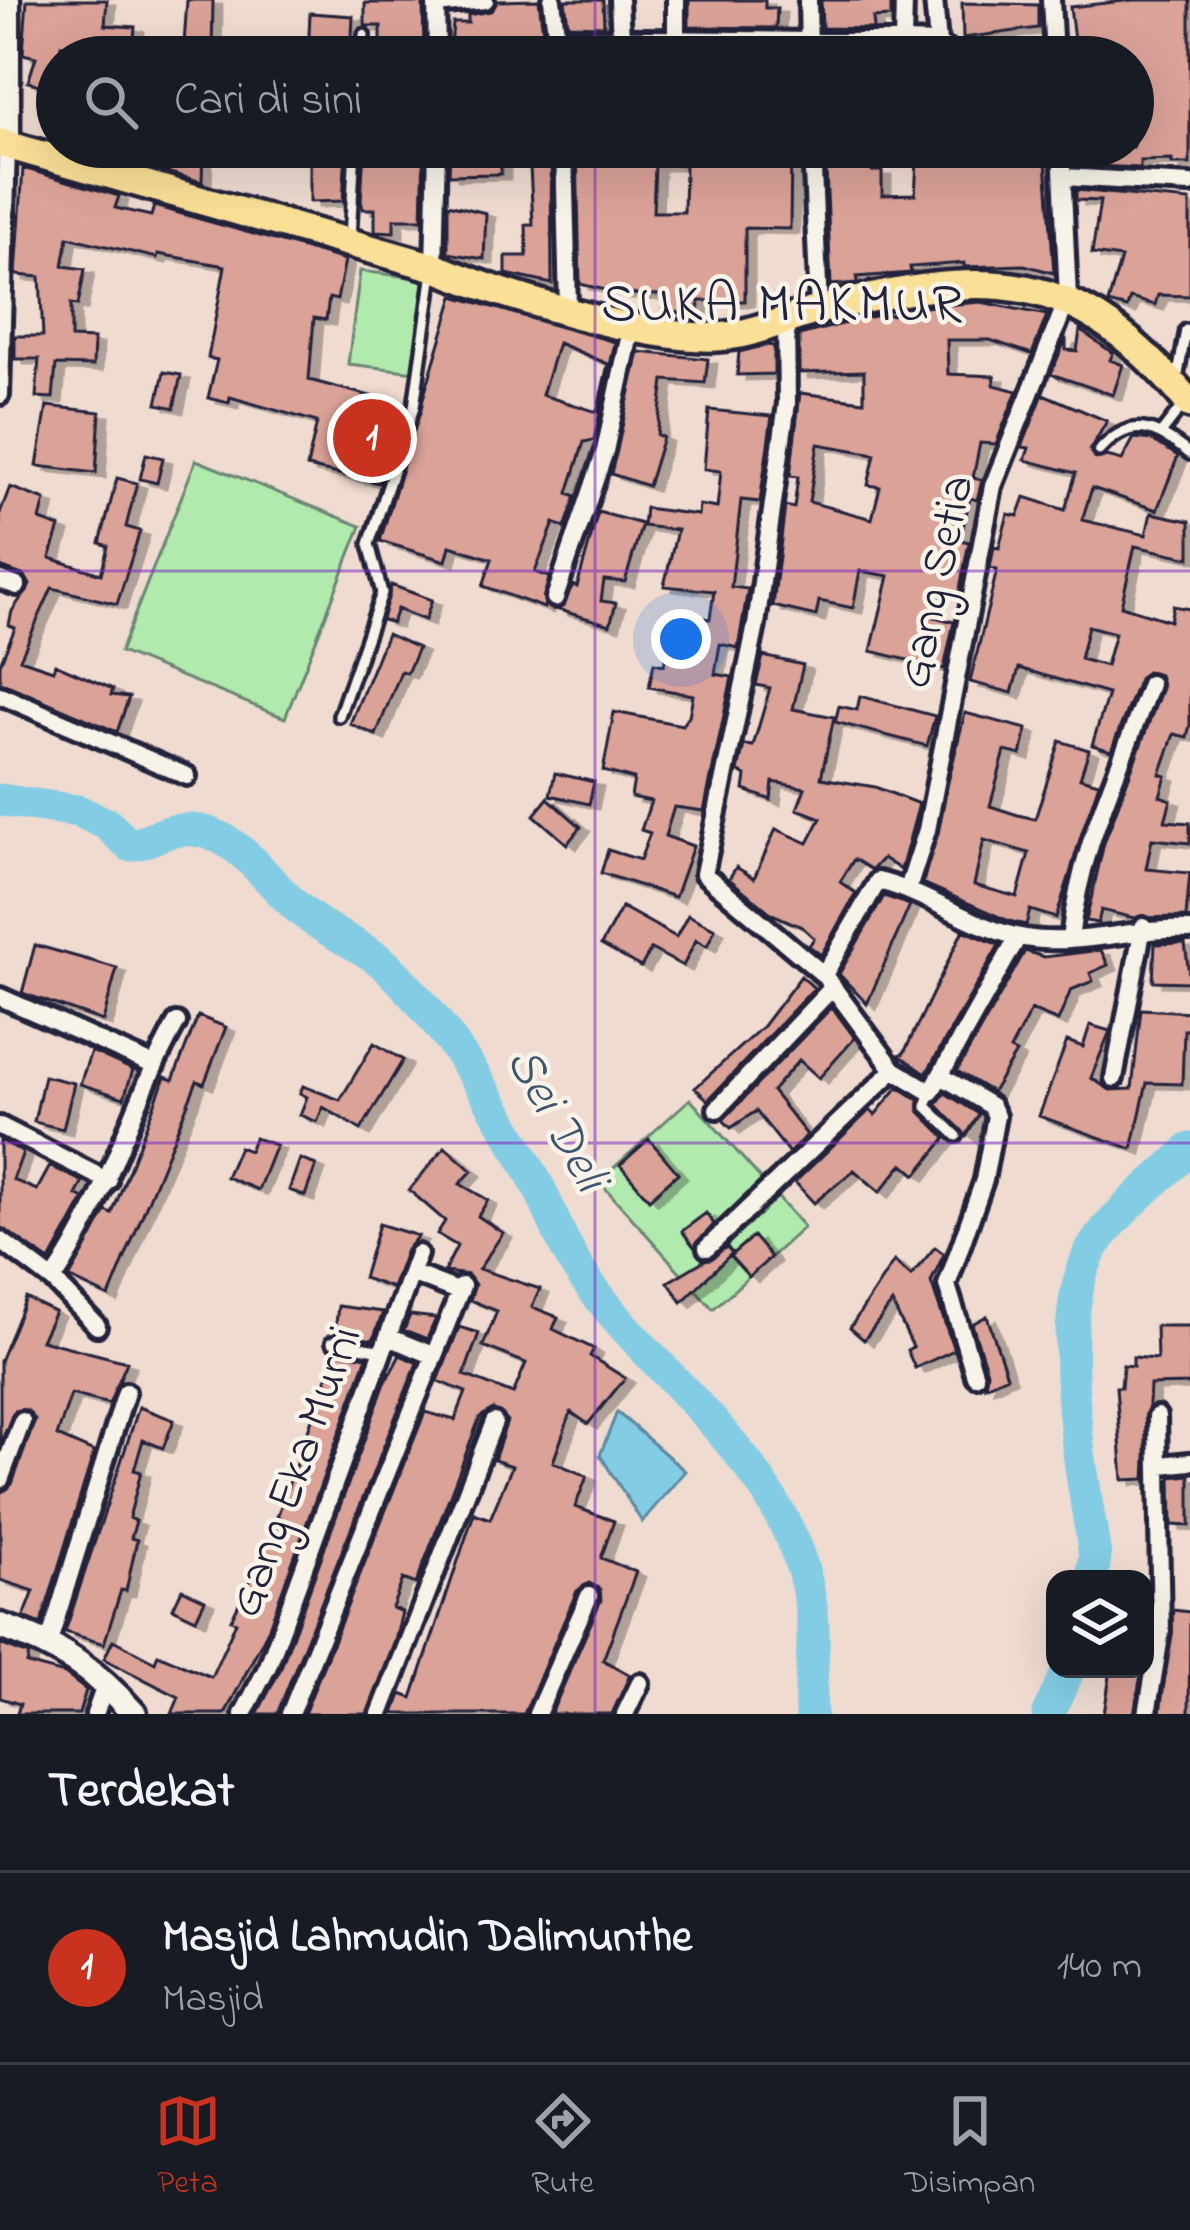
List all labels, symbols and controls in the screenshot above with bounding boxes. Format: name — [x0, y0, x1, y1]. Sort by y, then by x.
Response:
search box — [36, 36, 1154, 168]
icon: search — [78, 69, 144, 135]
text: Cari di sini — [174, 69, 362, 135]
district label: SUKA MAKMUR — [601, 268, 965, 346]
pin: 1 — [333, 393, 411, 483]
street label: Gang Setia — [881, 469, 996, 695]
your location — [651, 609, 711, 669]
water label: Sei Deli — [484, 1034, 628, 1210]
street label: Gang Eka Murni — [212, 1317, 383, 1628]
map controls — [1046, 1570, 1154, 1678]
button: layers — [1046, 1570, 1154, 1678]
text: Terdekat — [48, 1755, 234, 1830]
text: Masjid Lahmudin Dalimunthe — [162, 1906, 692, 1972]
text: 1 — [81, 1939, 93, 1996]
text: 140 m — [1057, 1939, 1142, 1996]
text: Masjid — [162, 1972, 263, 2029]
tab: Peta — [155, 2088, 221, 2208]
tab: Rute — [530, 2088, 596, 2208]
tab: Disimpan — [905, 2088, 1035, 2208]

